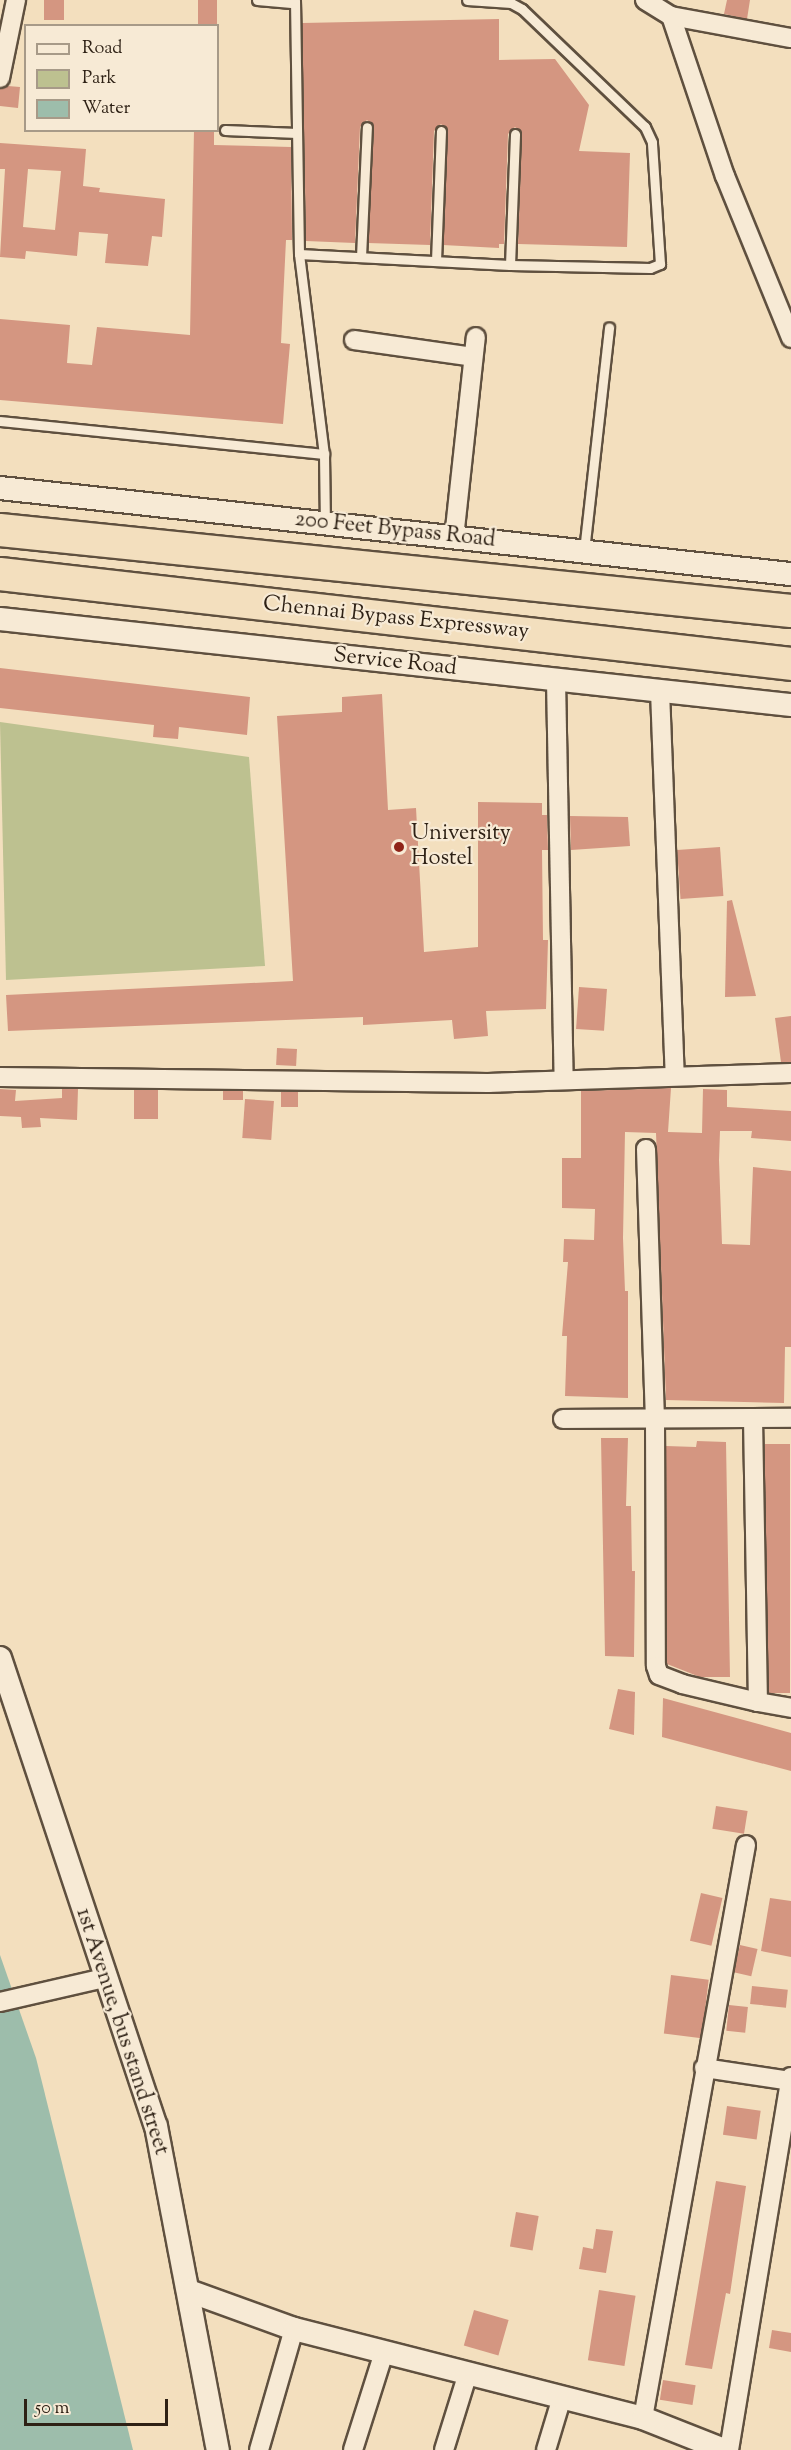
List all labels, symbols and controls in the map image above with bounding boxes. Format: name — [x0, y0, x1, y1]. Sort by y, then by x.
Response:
legend — [24, 24, 219, 132]
text: Road — [82, 36, 122, 62]
text: Park — [82, 66, 116, 92]
text: Water — [82, 96, 130, 122]
street label: 200 Feet Bypass Road — [294, 507, 496, 555]
street label: Chennai Bypass Expressway — [262, 592, 530, 646]
street label: Service Road — [332, 643, 458, 683]
place label: University Hostel — [411, 821, 511, 872]
marker: University Hostel — [392, 840, 406, 854]
street label: 1st Avenue, bus stand street — [69, 1905, 173, 2159]
scale bar — [27, 2387, 171, 2425]
text: 50 m — [35, 2396, 69, 2422]

